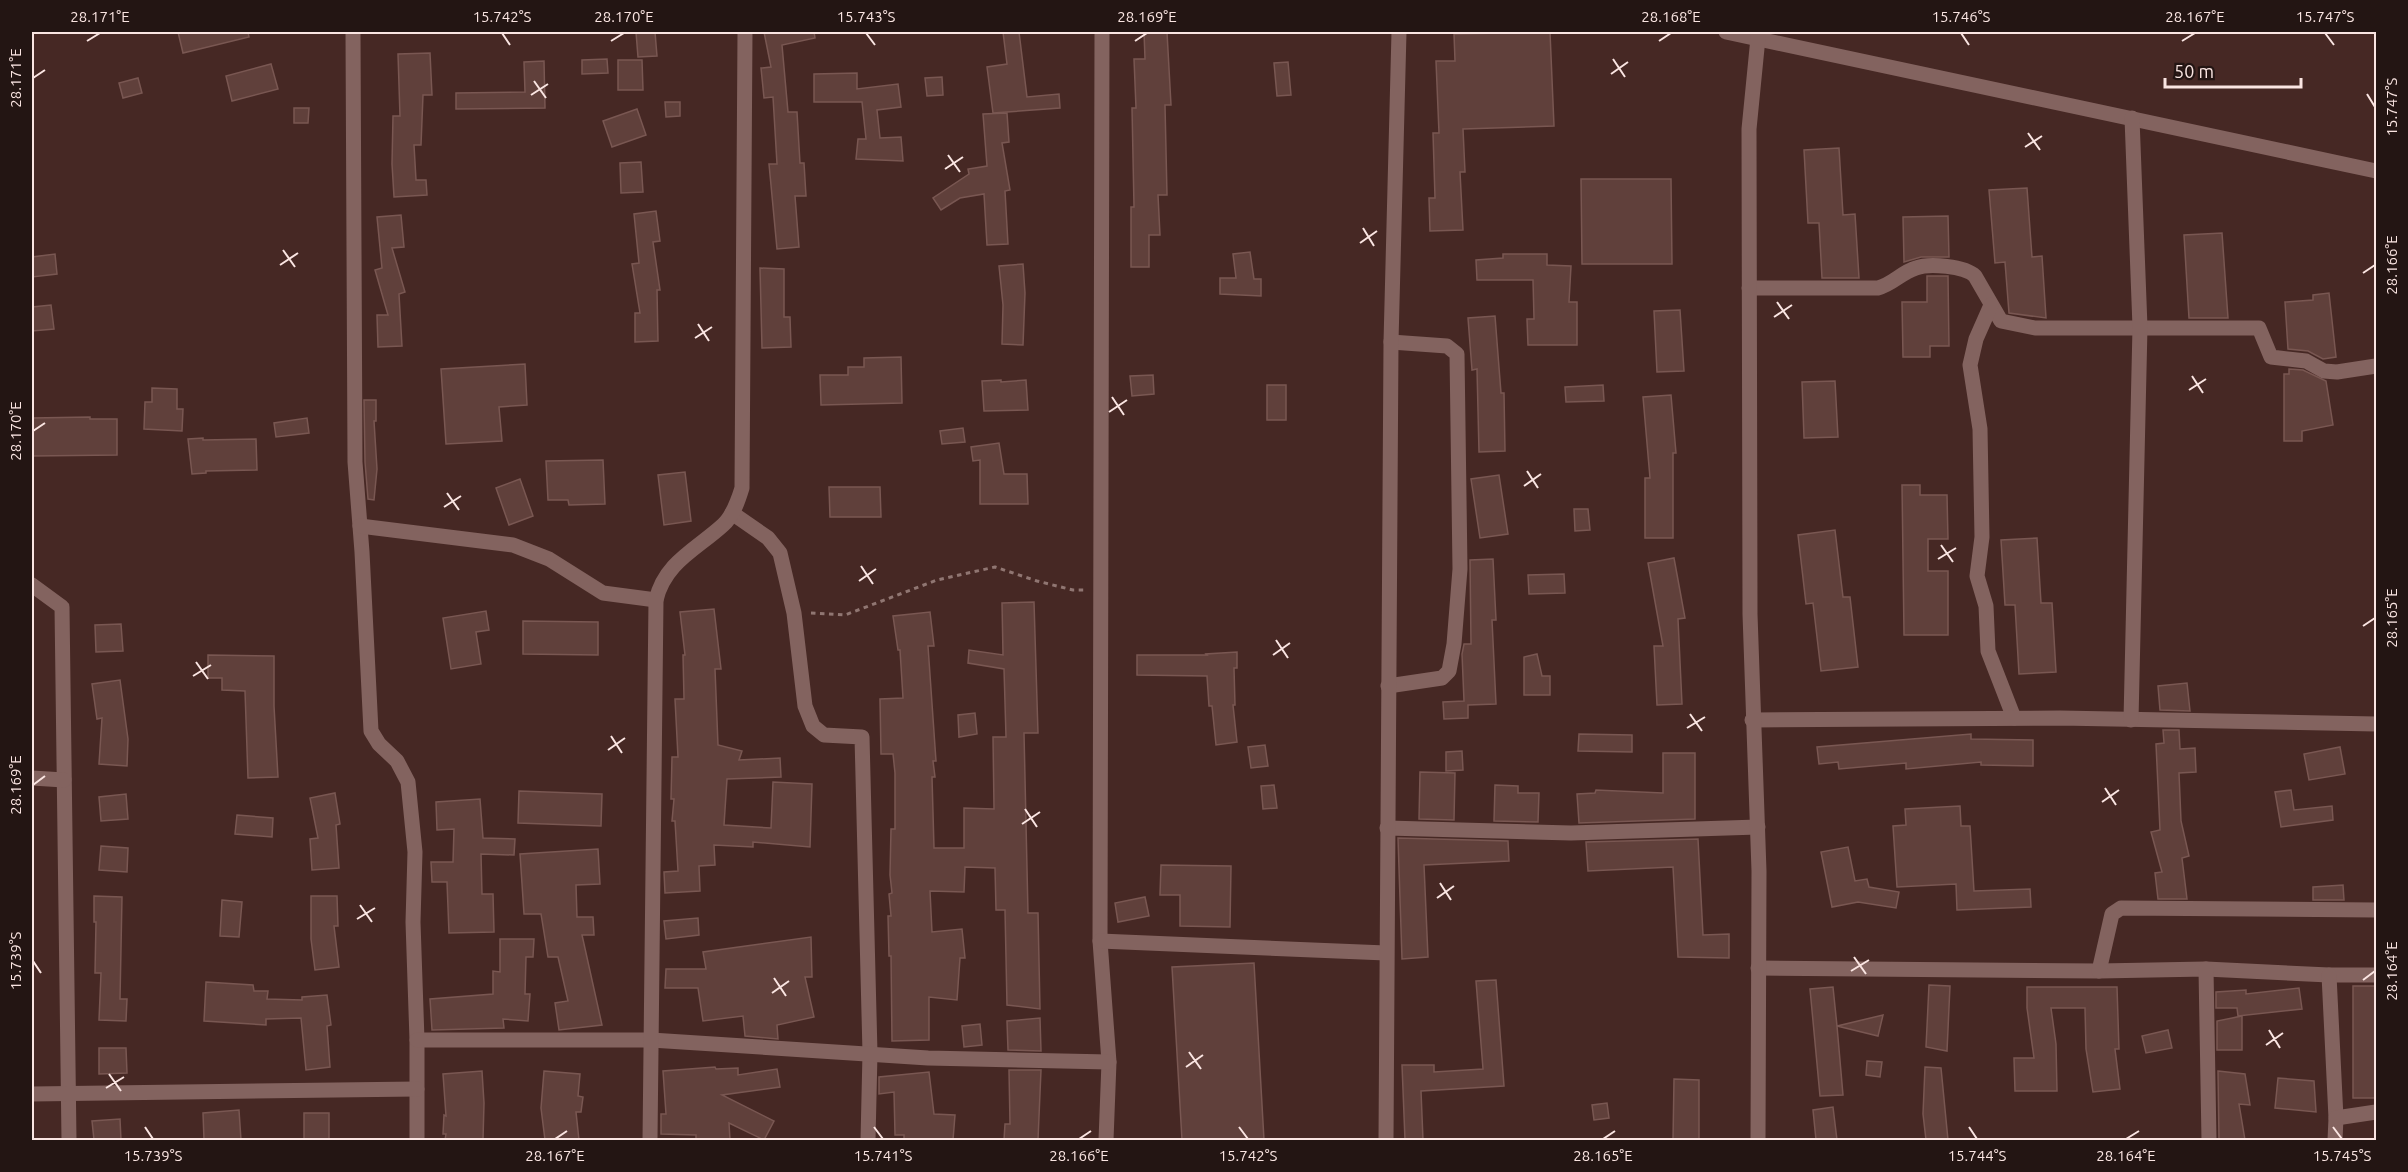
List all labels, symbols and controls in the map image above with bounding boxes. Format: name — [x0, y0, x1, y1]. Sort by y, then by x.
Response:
text: 28.171°E — [70, 8, 130, 25]
text: 15.742°S — [473, 8, 531, 25]
text: 28.170°E — [594, 8, 654, 25]
text: 15.743°S — [837, 8, 895, 25]
text: 28.169°E — [1117, 8, 1177, 25]
text: 28.168°E — [1641, 8, 1701, 25]
text: 15.746°S — [1932, 8, 1990, 25]
text: 28.167°E — [2165, 8, 2225, 25]
text: 15.747°S — [2296, 8, 2354, 25]
text: 28.171°E — [7, 48, 24, 108]
scale bar — [2165, 51, 2302, 89]
text: 50 m — [2174, 61, 2214, 81]
text: 15.747°S — [2383, 78, 2400, 136]
text: 28.166°E — [2383, 235, 2400, 295]
text: 28.170°E — [7, 401, 24, 461]
text: 28.165°E — [2383, 588, 2400, 648]
text: 28.169°E — [7, 755, 24, 815]
text: 15.739°S — [7, 932, 24, 990]
text: 28.164°E — [2383, 941, 2400, 1001]
text: 15.739°S — [124, 1147, 182, 1164]
text: 28.167°E — [525, 1147, 585, 1164]
text: 15.741°S — [854, 1147, 912, 1164]
text: 28.166°E — [1049, 1147, 1109, 1164]
text: 15.742°S — [1219, 1147, 1277, 1164]
text: 28.165°E — [1573, 1147, 1633, 1164]
text: 15.744°S — [1948, 1147, 2006, 1164]
text: 28.164°E — [2096, 1147, 2156, 1164]
text: 15.745°S — [2313, 1147, 2371, 1164]

